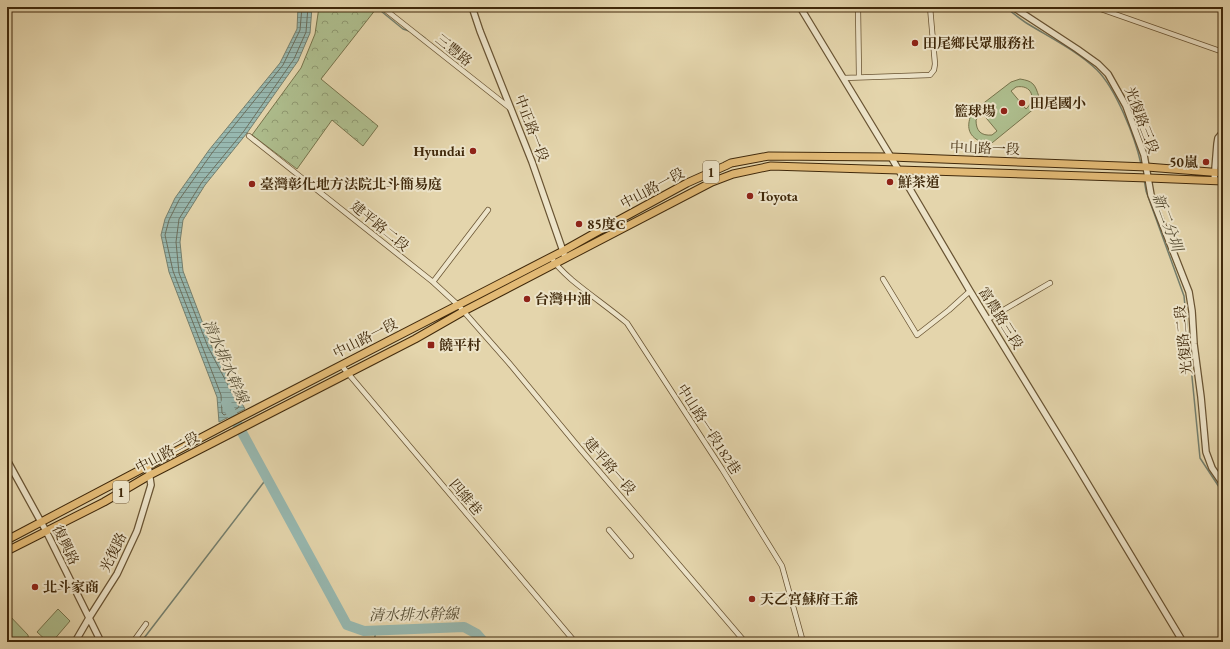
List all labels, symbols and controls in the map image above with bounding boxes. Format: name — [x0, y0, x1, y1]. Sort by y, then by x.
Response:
street label: 三豐路 — [432, 30, 476, 70]
place label: 田尾鄉民眾服務社 — [923, 34, 1035, 52]
marker: 田尾鄉民眾服務社 — [910, 38, 920, 48]
street label: 光復路三段 — [1121, 84, 1163, 156]
street label: 中正路一段 — [511, 92, 553, 164]
place label: 田尾國小 — [1030, 94, 1086, 112]
marker: 田尾國小 — [1017, 98, 1027, 108]
place label: 籃球場 — [954, 102, 996, 120]
marker: 籃球場 — [999, 106, 1009, 116]
street label: 中山路一段 — [950, 138, 1020, 158]
place label: Hyundai — [413, 142, 465, 160]
marker: Hyundai — [468, 146, 478, 156]
place label: 50嵐 — [1169, 153, 1198, 171]
marker: 50嵐 — [1201, 157, 1211, 167]
road number: 1 — [703, 161, 719, 183]
street label: 中山路一段 — [617, 164, 687, 212]
place label: 鮮茶道 — [898, 173, 940, 191]
place label: 臺灣彰化地方法院北斗簡易庭 — [260, 175, 442, 193]
marker: 鮮茶道 — [885, 177, 895, 187]
marker: 臺灣彰化地方法院北斗簡易庭 — [247, 179, 257, 189]
place label: Toyota — [758, 187, 799, 205]
marker: Toyota — [745, 191, 755, 201]
water label: 新二分圳 — [1149, 191, 1188, 256]
street label: 建平路二段 — [347, 197, 413, 255]
place label: 85度C — [587, 215, 626, 233]
marker: 85度C — [574, 219, 584, 229]
street label: 富農路三段 — [975, 284, 1027, 352]
place label: 台灣中油 — [535, 290, 591, 308]
marker: 台灣中油 — [522, 294, 532, 304]
street label: 光復路二段 — [1170, 304, 1196, 376]
street label: 中山路一段 — [330, 314, 400, 362]
water label: 清水排水幹線 — [199, 316, 254, 408]
place label: 饒平村 — [439, 336, 481, 354]
marker: 饒平村 — [426, 340, 436, 350]
street label: 中山路一段182巷 — [673, 380, 745, 478]
street label: 中山路二段 — [132, 428, 202, 476]
street label: 建平路一段 — [580, 434, 640, 498]
street label: 四維巷 — [446, 475, 486, 519]
road number: 1 — [113, 481, 129, 503]
street label: 復興路 — [49, 522, 83, 568]
street label: 光復路 — [96, 529, 130, 575]
place label: 北斗家商 — [43, 578, 99, 596]
marker: 北斗家商 — [30, 582, 40, 592]
place label: 天乙宮蘇府王爺 — [760, 590, 858, 608]
marker: 天乙宮蘇府王爺 — [747, 594, 757, 604]
water label: 清水排水幹線 — [369, 604, 461, 624]

